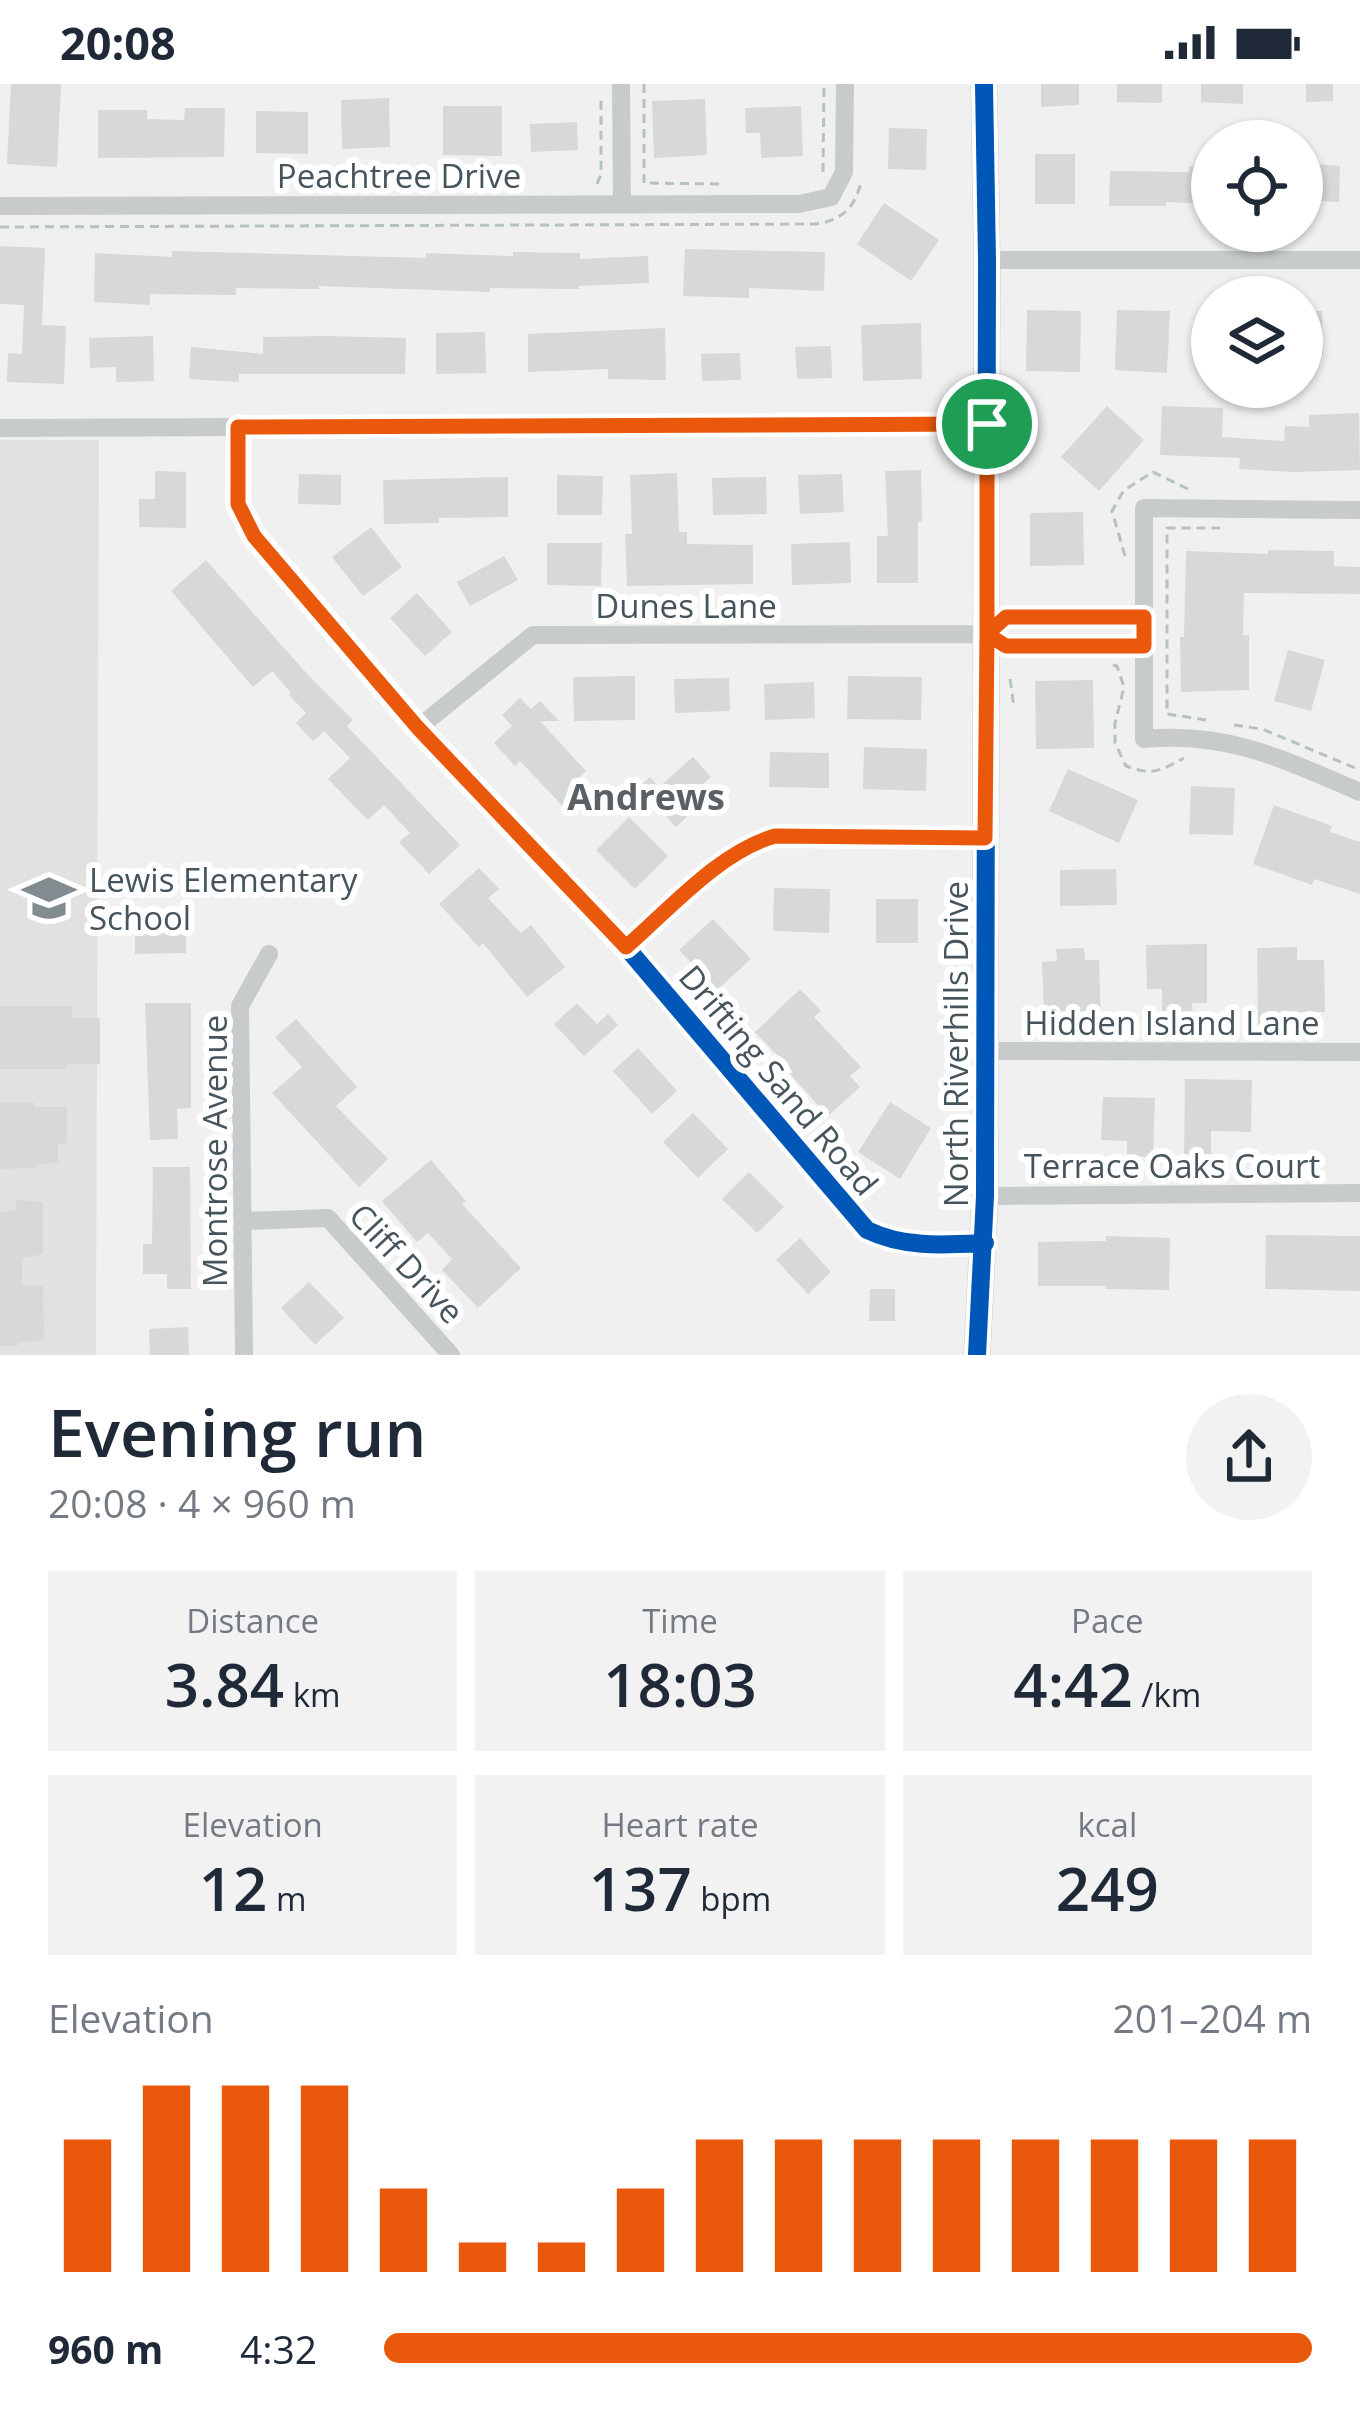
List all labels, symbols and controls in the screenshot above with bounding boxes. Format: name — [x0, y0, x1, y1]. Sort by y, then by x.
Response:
text: 20:08 — [60, 12, 176, 73]
map controls — [1191, 120, 1323, 408]
button: locate — [1191, 120, 1323, 252]
street label: Peachtree Drive — [277, 153, 521, 198]
button: layers — [1191, 276, 1323, 408]
pin — [936, 373, 1038, 475]
icon: arrive — [954, 391, 1020, 457]
street label: Dunes Lane — [595, 583, 777, 628]
district label: Andrews — [567, 772, 725, 821]
place label: Lewis Elementary School — [89, 857, 358, 940]
school or university icon: Lewis Elementary School — [20, 869, 78, 927]
street label: North Riverhills Drive — [933, 881, 978, 1207]
street label: Drifting Sand Road — [669, 955, 889, 1205]
street label: Hidden Island Lane — [1024, 1000, 1320, 1045]
street label: Montrose Avenue — [192, 1015, 237, 1287]
street label: Terrace Oaks Court — [1024, 1143, 1320, 1188]
street label: Cliff Drive — [340, 1193, 474, 1333]
text: Evening run — [48, 1386, 426, 1476]
button: share — [1186, 1394, 1312, 1520]
text: 20:08 · 4 × 960 m — [48, 1476, 356, 1529]
text: Distance — [186, 1598, 319, 1643]
text: Time — [642, 1598, 718, 1643]
text: Pace — [1071, 1598, 1144, 1643]
text: 3.84 — [165, 1643, 284, 1725]
text: 18:03 — [603, 1643, 757, 1725]
text: 4:42 — [1013, 1643, 1133, 1725]
text: km — [284, 1672, 341, 1717]
text: /km — [1133, 1672, 1201, 1717]
text: Elevation — [183, 1802, 323, 1847]
text: Heart rate — [601, 1802, 759, 1847]
text: kcal — [1077, 1802, 1137, 1847]
text: 12 — [199, 1847, 267, 1929]
text: 137 — [589, 1847, 692, 1929]
text: 249 — [1056, 1847, 1159, 1929]
text: m — [267, 1876, 307, 1921]
text: bpm — [692, 1876, 771, 1921]
text: Elevation — [48, 1991, 214, 2044]
text: 201–204 m — [1112, 1991, 1312, 2044]
text: 960 m — [48, 2322, 163, 2375]
text: 4:32 — [240, 2322, 317, 2375]

